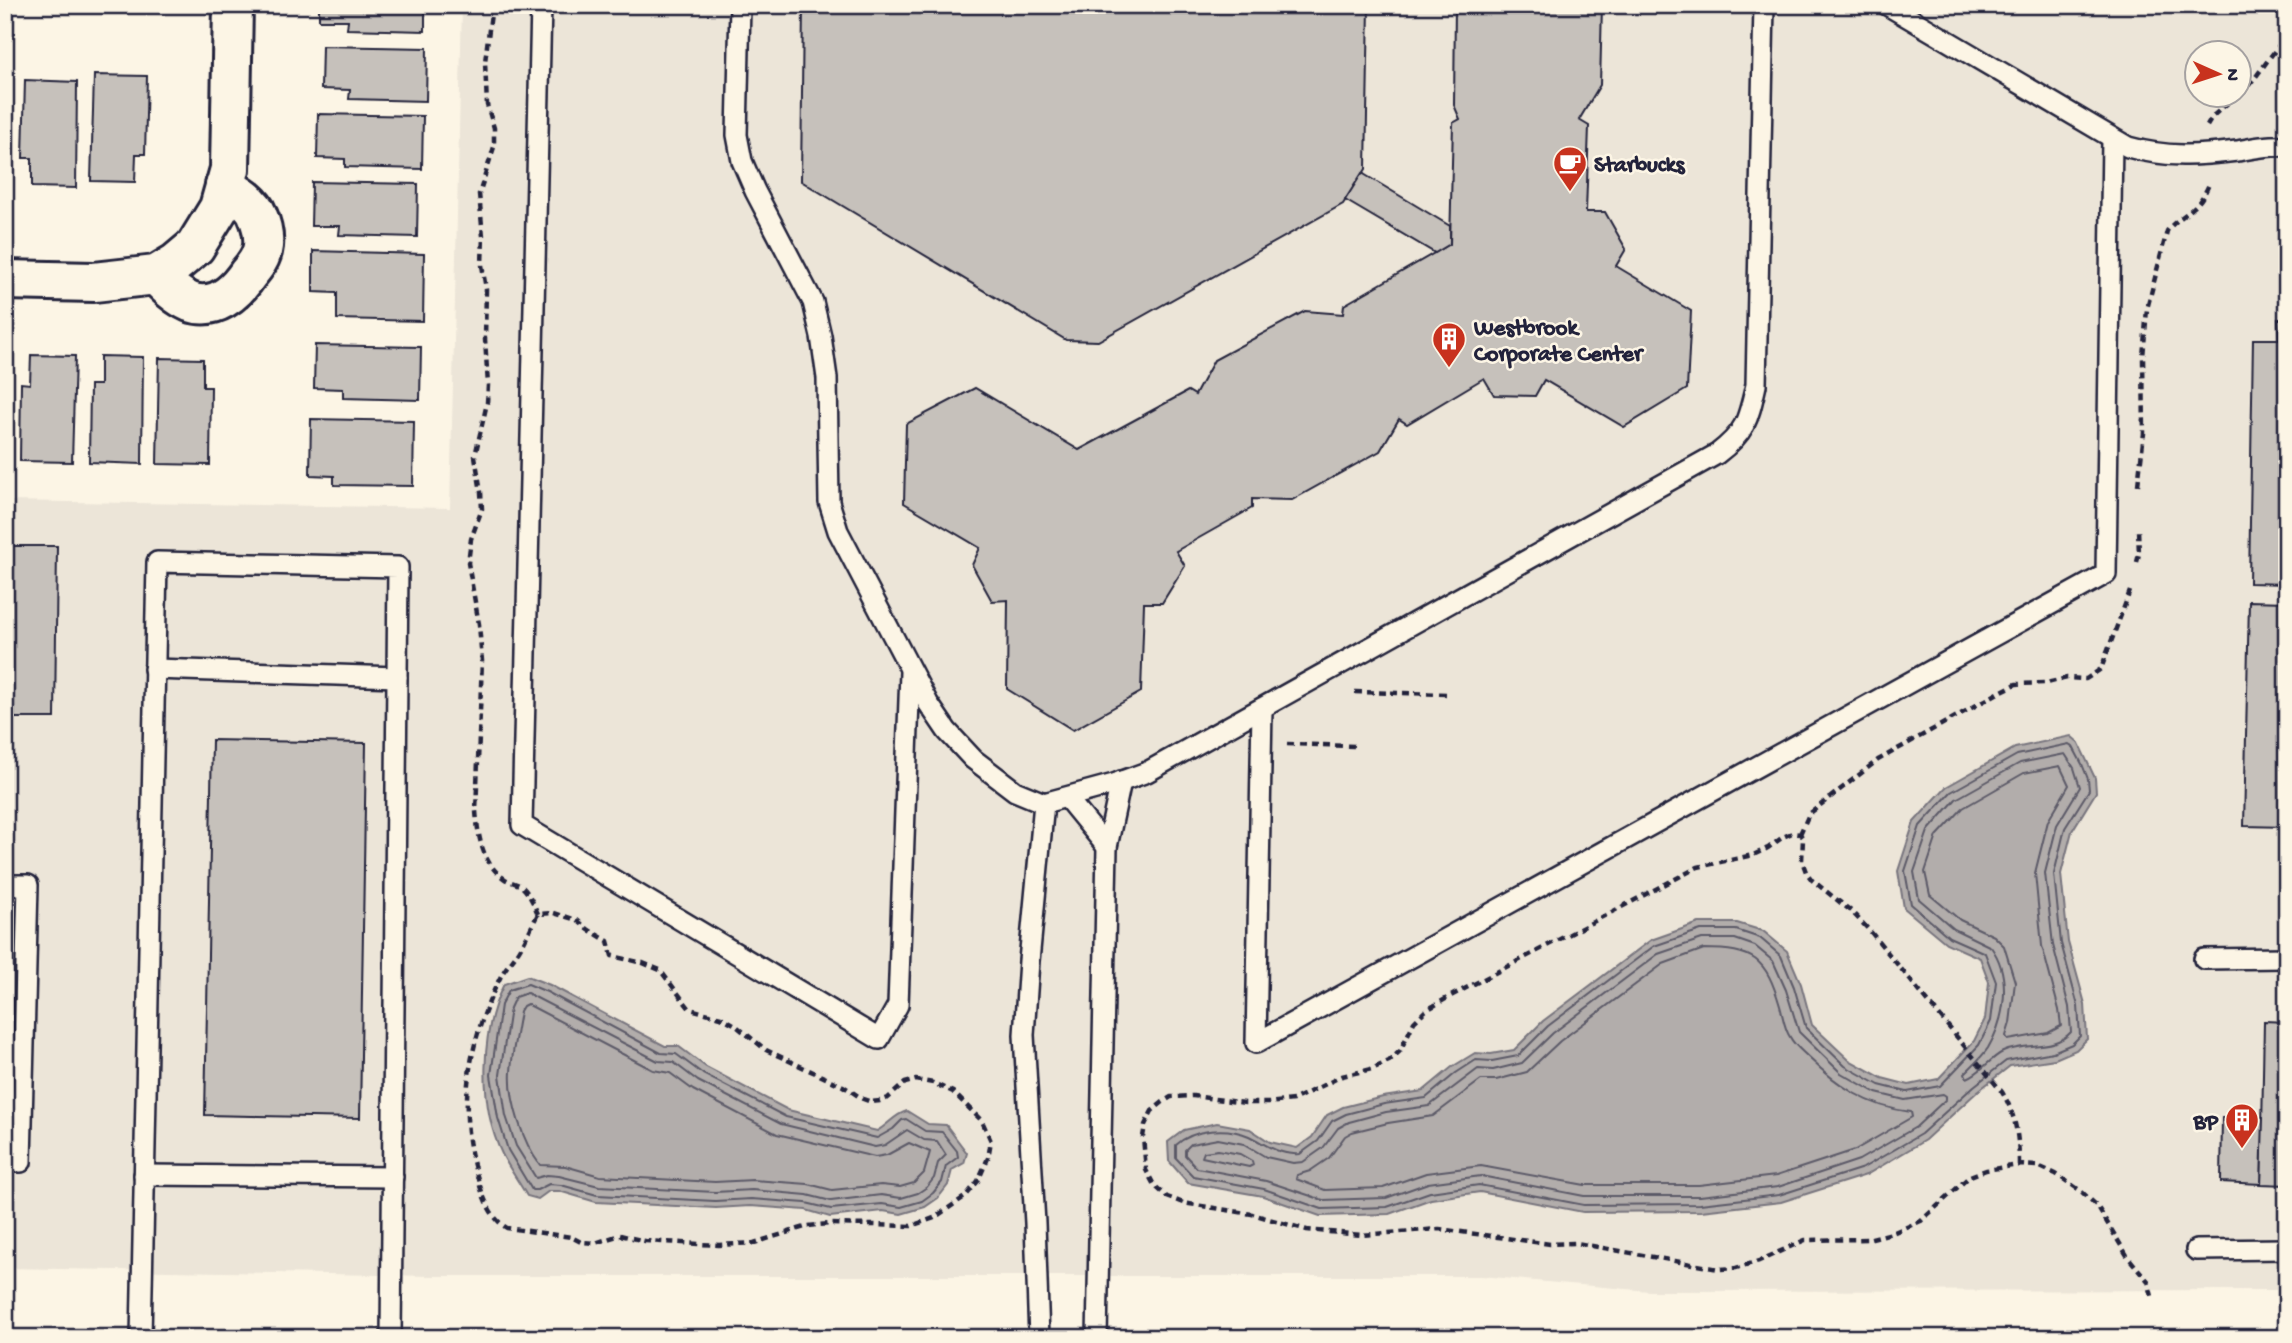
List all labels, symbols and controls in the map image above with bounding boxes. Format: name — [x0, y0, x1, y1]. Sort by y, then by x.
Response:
north arrow — [2184, 38, 2254, 108]
text: N — [2220, 68, 2243, 82]
cafe icon: Starbucks — [1551, 144, 1589, 193]
place label: Starbucks — [1594, 153, 1686, 180]
place label: Westbrook Corporate Center — [1473, 316, 1645, 369]
building icon: Westbrook Corporate Center — [1430, 320, 1468, 369]
building icon: BP — [2223, 1101, 2261, 1150]
place label: BP — [2193, 1110, 2219, 1137]

